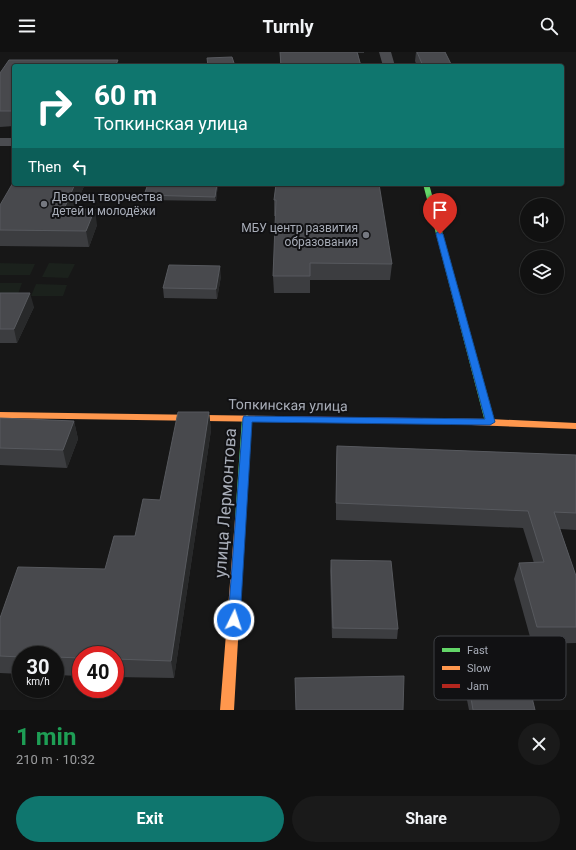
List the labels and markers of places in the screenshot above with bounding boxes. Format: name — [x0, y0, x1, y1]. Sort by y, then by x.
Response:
place label: Дворец творчества детей и молодёжи — [52, 190, 162, 218]
pin — [423, 193, 457, 234]
marker: Дворец творчества детей и молодёжи — [39, 199, 49, 209]
place label: МБУ центр развития образования — [241, 221, 358, 249]
marker: МБУ центр развития образования — [361, 230, 371, 240]

